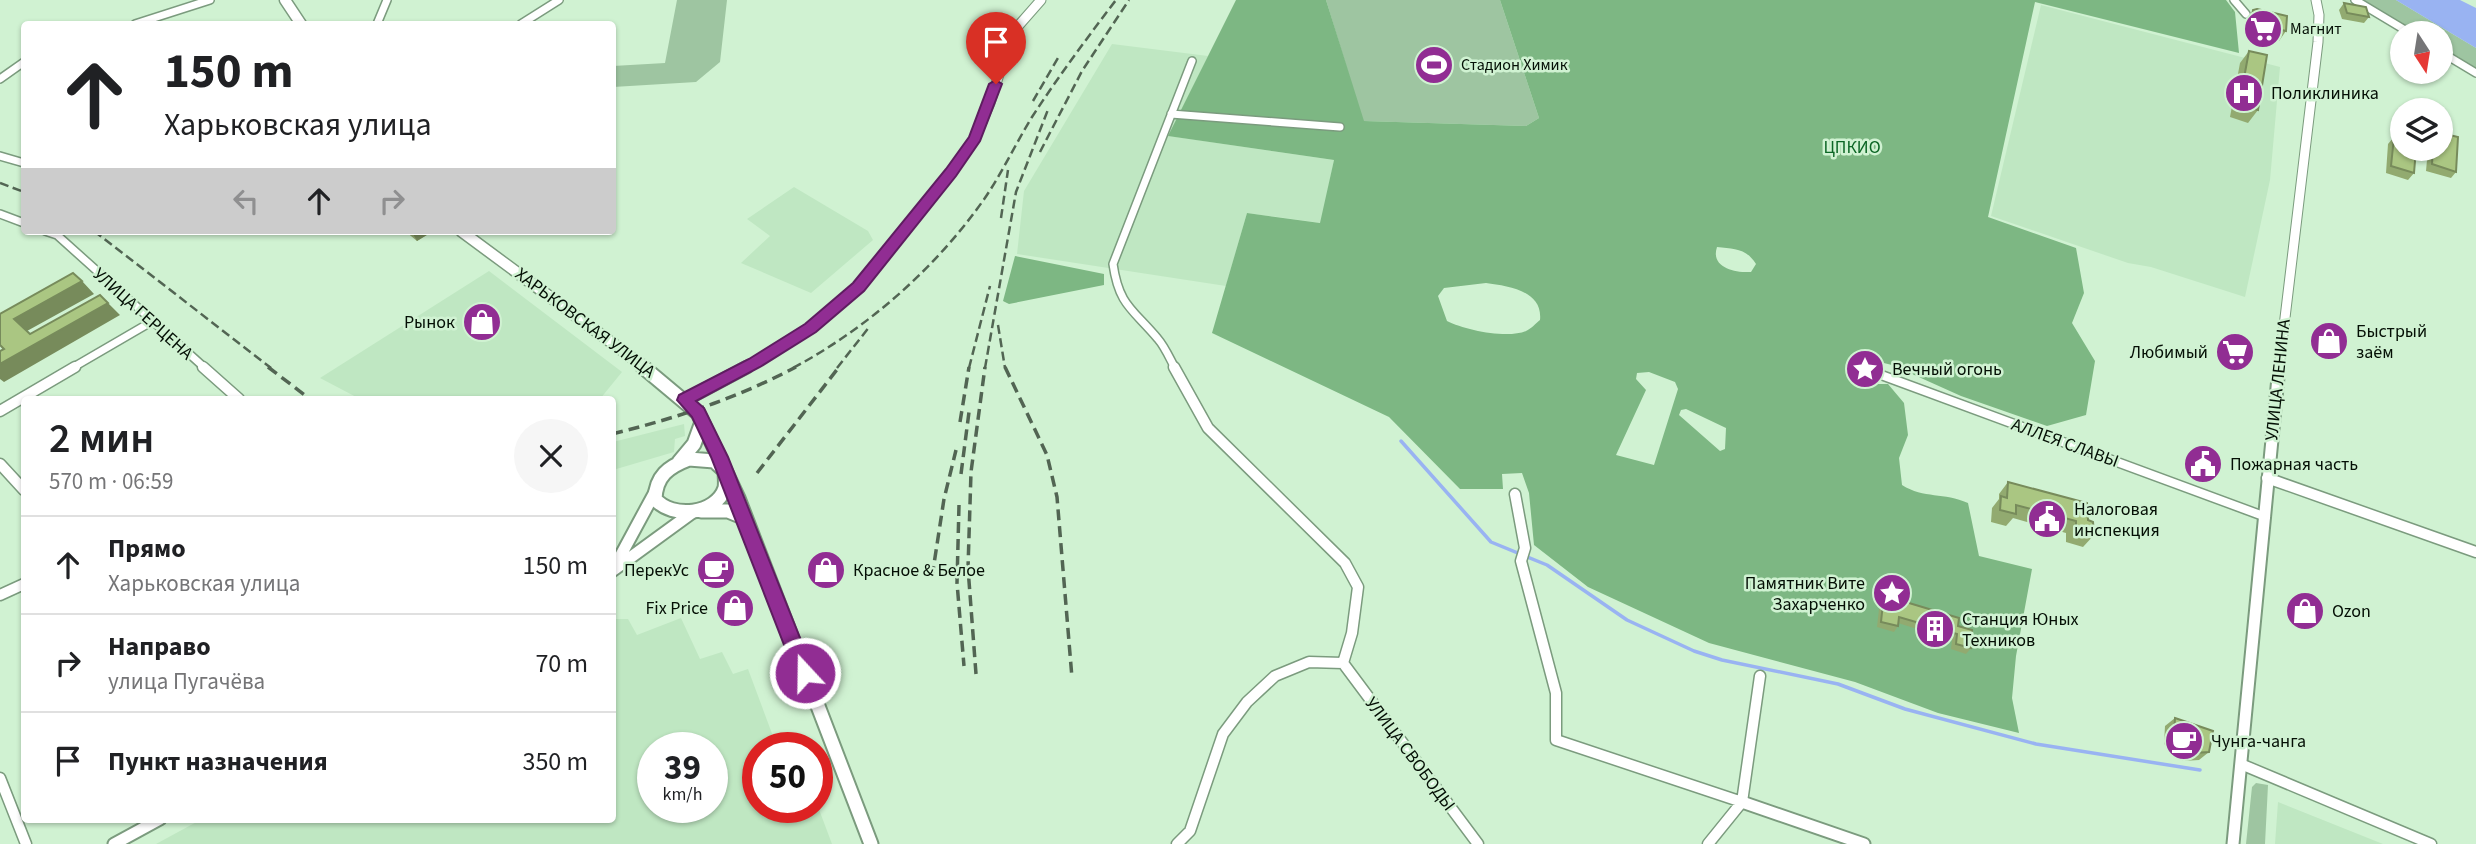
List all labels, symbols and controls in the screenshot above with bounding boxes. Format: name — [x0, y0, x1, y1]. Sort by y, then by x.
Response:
supermarket icon: Магнит — [2242, 8, 2284, 50]
pin — [966, 12.0, 1026, 84]
place label: Магнит — [2290, 18, 2342, 40]
north arrow — [2390, 21, 2454, 84]
map controls — [2390, 21, 2453, 161]
icon: arrive — [977, 23, 1015, 61]
text: 150 m — [164, 37, 293, 107]
sports icon: Стадион Химик — [1413, 44, 1455, 86]
icon: ahead — [49, 49, 140, 140]
place label: Стадион Химик — [1461, 54, 1568, 76]
hospital icon: Поликлиника — [2223, 72, 2265, 114]
place label: Поликлиника — [2271, 81, 2379, 106]
button: layers — [2390, 98, 2453, 161]
text: Харьковская улица — [164, 102, 432, 148]
park label: ЦПКИО — [1823, 135, 1881, 160]
icon: left — [227, 182, 265, 220]
icon: ahead — [300, 182, 338, 220]
icon: right — [373, 182, 411, 220]
street label: УЛИЦА ГЕРЦЕНА — [87, 262, 199, 366]
street label: ХАРЬКОВСКАЯ УЛИЦА — [510, 262, 660, 384]
shop icon: Рынок — [461, 301, 503, 343]
place label: Рынок — [404, 310, 455, 335]
street label: УЛИЦА ЛЕНИНА — [2259, 318, 2297, 442]
place label: Быстрый заём — [2356, 319, 2427, 365]
shop icon: Быстрый заём — [2308, 320, 2350, 362]
supermarket icon: Любимый — [2214, 331, 2256, 373]
place label: Любимый — [2130, 340, 2208, 365]
place icon: Вечный огонь — [1844, 348, 1886, 390]
place label: Вечный огонь — [1892, 357, 2002, 382]
text: 2 мин — [49, 409, 154, 469]
street label: АЛЛЕЯ СЛАВЫ — [2008, 412, 2122, 474]
button: close — [514, 419, 588, 493]
public building icon: Пожарная часть — [2182, 443, 2224, 485]
place label: Пожарная часть — [2230, 452, 2358, 477]
text: 570 m · 06:59 — [49, 465, 173, 498]
place label: Налоговая инспекция — [2074, 497, 2160, 543]
public building icon: Налоговая инспекция — [2026, 498, 2068, 540]
text: Прямо — [108, 530, 186, 567]
icon: ahead — [49, 546, 87, 584]
text: 150 m — [522, 547, 588, 584]
cafe icon: ПерекУс — [695, 549, 737, 591]
shop icon: Красное & Белое — [805, 549, 847, 591]
place label: ПерекУс — [624, 558, 689, 583]
place label: Красное & Белое — [853, 558, 985, 583]
text: Харьковская улица — [108, 567, 300, 600]
place label: Памятник Вите Захарченко — [1745, 571, 1865, 617]
place icon: Памятник Вите Захарченко — [1871, 572, 1913, 614]
shop icon: Fix Price — [714, 587, 756, 629]
shop icon: Ozon — [2284, 590, 2326, 632]
place label: Fix Price — [645, 596, 708, 621]
place label: Ozon — [2332, 599, 2371, 624]
place label: Станция Юных Техников — [1962, 607, 2079, 653]
building icon: Станция Юных Техников — [1914, 608, 1956, 650]
text: Направо — [108, 628, 211, 665]
position arrow — [768, 636, 842, 710]
icon: right — [49, 644, 87, 682]
text: 70 m — [535, 645, 588, 682]
text: улица Пугачёва — [108, 665, 265, 698]
street label: УЛИЦА СВОБОДЫ — [1359, 692, 1461, 816]
cafe icon: Чунга-чанга — [2163, 720, 2205, 762]
place label: Чунга-чанга — [2211, 729, 2306, 754]
speed limit sign: 50 — [742, 732, 833, 823]
icon: arrive — [49, 742, 87, 780]
text: Пункт назначения — [108, 743, 328, 780]
text: 350 m — [522, 743, 588, 780]
text: 39 — [664, 743, 701, 793]
text: km/h — [663, 782, 702, 807]

